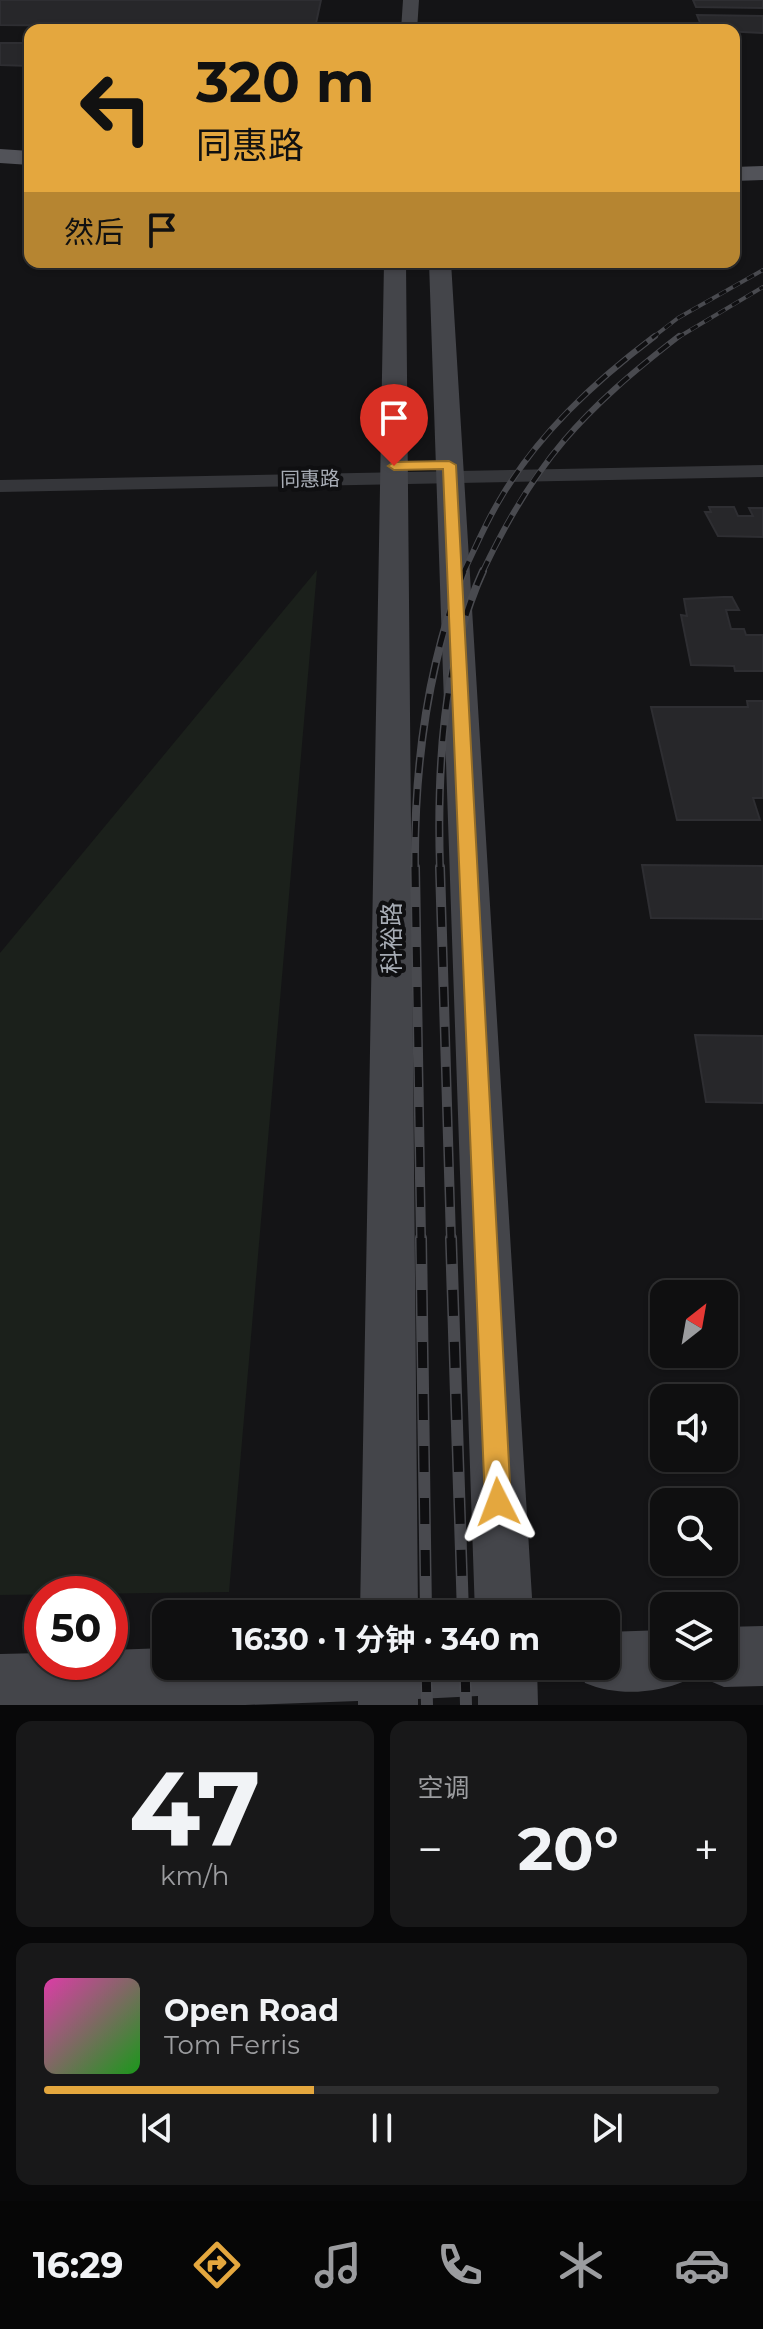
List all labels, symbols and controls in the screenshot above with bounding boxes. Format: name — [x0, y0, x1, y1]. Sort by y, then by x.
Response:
text: 320 m — [196, 48, 375, 116]
icon: left — [64, 56, 168, 160]
text: 同惠路 — [196, 123, 304, 167]
icon: arrive — [140, 208, 184, 252]
text: 然后 — [64, 214, 124, 251]
pin — [360, 384, 428, 466]
icon: arrive — [372, 396, 416, 440]
street label: 同惠路 — [280, 466, 340, 492]
street label: 科裕路 — [377, 902, 406, 974]
north arrow — [650, 1280, 738, 1368]
map controls — [650, 1280, 738, 1680]
button: sound — [650, 1384, 738, 1472]
position arrow — [456, 1460, 540, 1544]
button: search — [650, 1488, 738, 1576]
speed limit sign: 50 — [24, 1576, 128, 1680]
button: layers — [650, 1592, 738, 1680]
text: 16:30 · 1 分钟 · 340 m — [232, 1621, 540, 1658]
text: 47 — [129, 1744, 261, 1871]
text: 空调 — [418, 1772, 470, 1804]
text: 20° — [518, 1812, 619, 1885]
text: − — [418, 1822, 443, 1876]
text: + — [694, 1822, 719, 1876]
text: km/h — [160, 1860, 229, 1892]
text: Open Road — [164, 1992, 339, 2029]
text: Tom Ferris — [164, 2029, 300, 2061]
icon: previous — [135, 2106, 179, 2150]
icon: pause — [360, 2106, 404, 2150]
icon: next — [585, 2106, 629, 2150]
icon: directions — [189, 2237, 245, 2293]
icon: music — [310, 2237, 366, 2293]
icon: phone — [432, 2237, 488, 2293]
icon: climate — [553, 2237, 609, 2293]
icon: car — [674, 2237, 730, 2293]
text: 16:29 — [33, 2243, 123, 2287]

